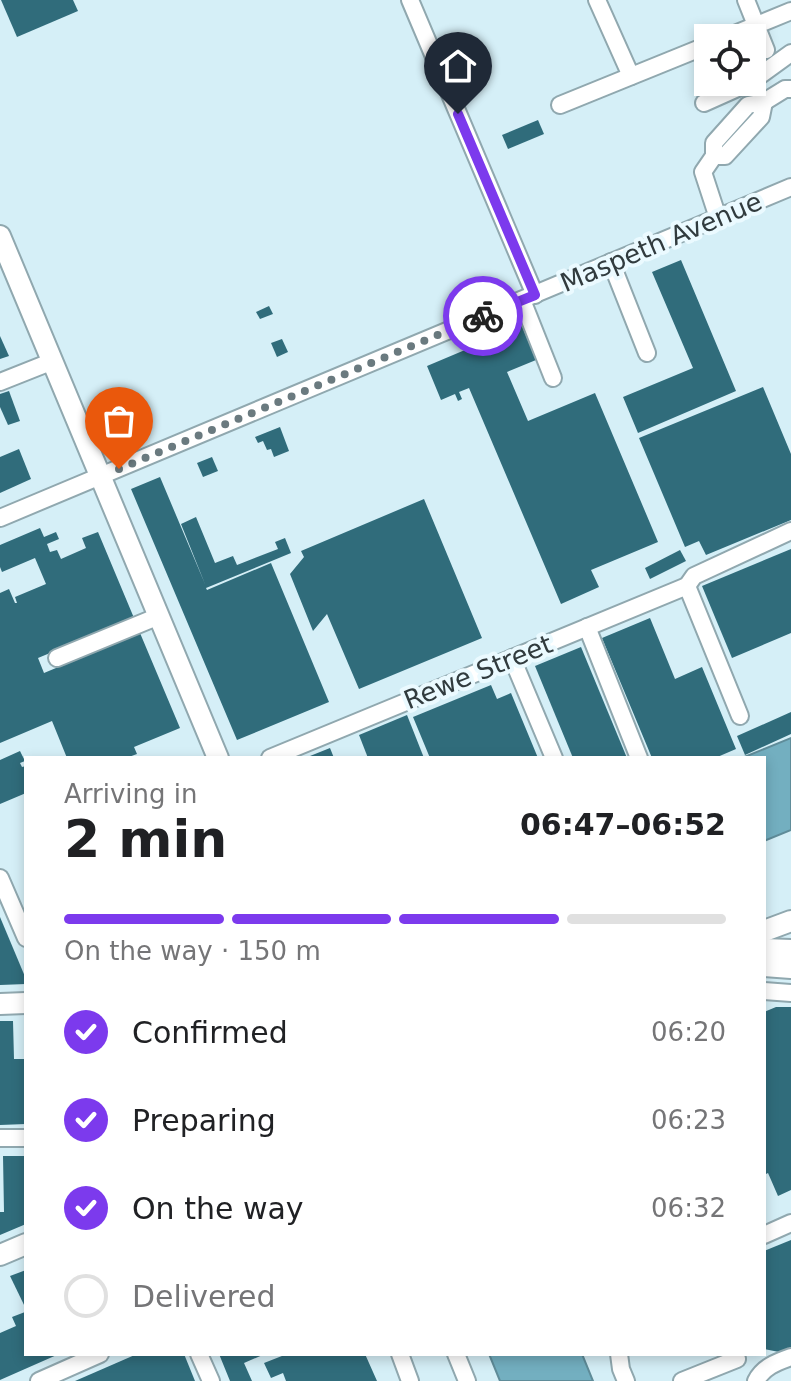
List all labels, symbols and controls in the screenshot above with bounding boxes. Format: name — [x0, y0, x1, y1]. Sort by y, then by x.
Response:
map controls — [694, 24, 766, 96]
button: locate — [694, 24, 766, 96]
pin — [424, 32, 492, 114]
icon: home — [436, 44, 480, 88]
street label: Maspeth Avenue — [556, 186, 766, 298]
courier — [443, 276, 523, 356]
icon: bike — [461, 294, 505, 338]
pin — [85, 387, 153, 469]
icon: bag — [97, 399, 141, 443]
street label: Rewe Street — [399, 629, 557, 715]
text: Arriving in — [64, 779, 198, 809]
text: 06:47–06:52 — [520, 807, 726, 842]
text: 2 min — [64, 809, 227, 869]
text: On the way · 150 m — [64, 936, 321, 966]
icon: check — [64, 1010, 108, 1054]
text: Confirmed — [132, 1015, 288, 1050]
text: 06:20 — [651, 1017, 726, 1047]
icon: check — [64, 1098, 108, 1142]
text: Preparing — [132, 1103, 276, 1138]
text: 06:23 — [651, 1105, 726, 1135]
icon: check — [64, 1186, 108, 1230]
text: On the way — [132, 1191, 304, 1226]
text: 06:32 — [651, 1193, 726, 1223]
text: Delivered — [132, 1279, 276, 1314]

